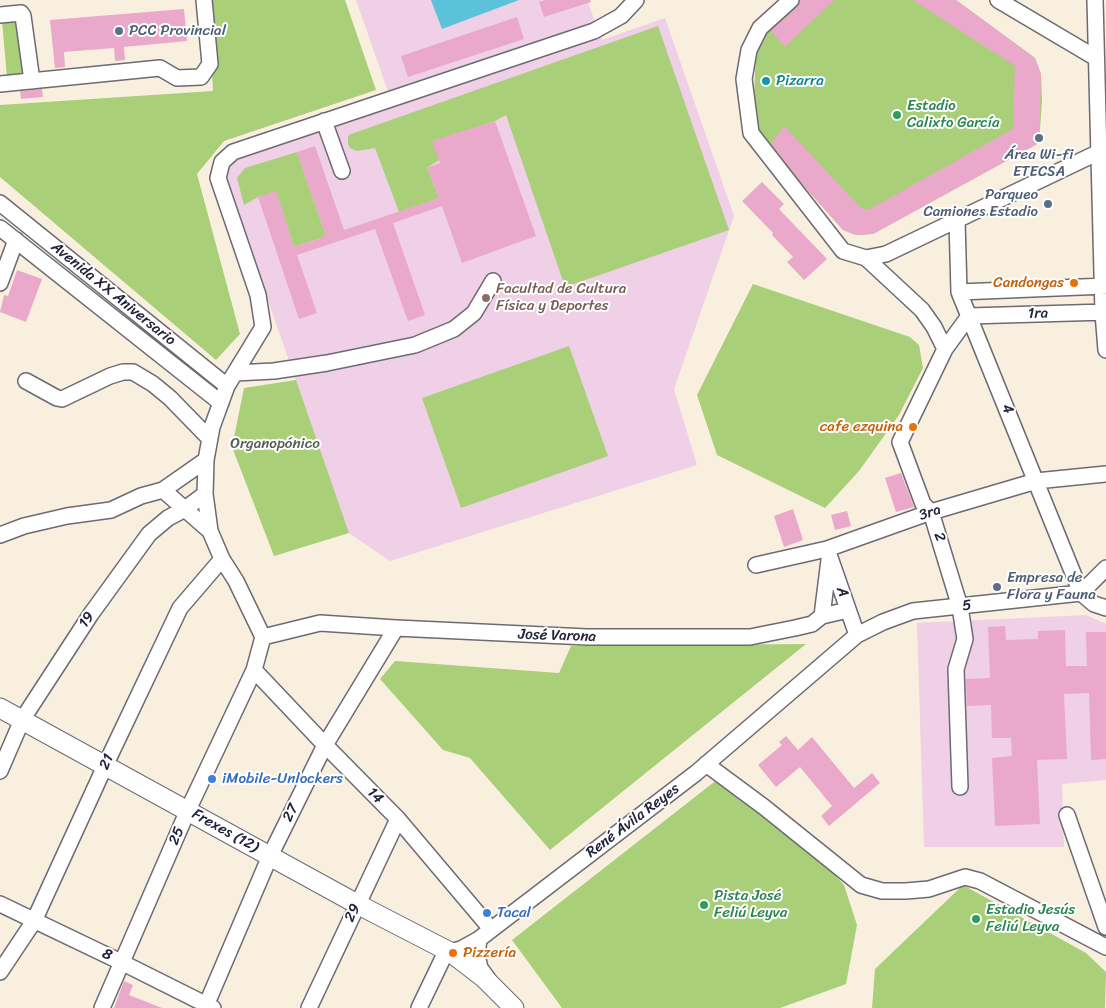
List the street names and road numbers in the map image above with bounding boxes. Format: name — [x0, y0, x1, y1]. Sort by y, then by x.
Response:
street label: Avenida XX Aniversario — [47, 238, 179, 350]
street label: 1ra — [1028, 305, 1048, 323]
street label: 4 — [997, 401, 1017, 417]
street label: 3ra — [917, 501, 943, 525]
street label: 2 — [929, 530, 949, 544]
street label: A — [832, 584, 852, 600]
street label: 5 — [962, 597, 972, 615]
street label: 19 — [75, 608, 99, 632]
street label: José Varona — [518, 626, 596, 646]
street label: 21 — [96, 751, 118, 773]
street label: René Ávila Reyes — [583, 780, 683, 862]
street label: 14 — [363, 784, 387, 808]
street label: 27 — [279, 801, 303, 825]
street label: Frexes (12) — [189, 805, 261, 857]
street label: 25 — [165, 824, 189, 848]
street label: 29 — [341, 901, 365, 925]
street label: 8 — [99, 945, 115, 965]

